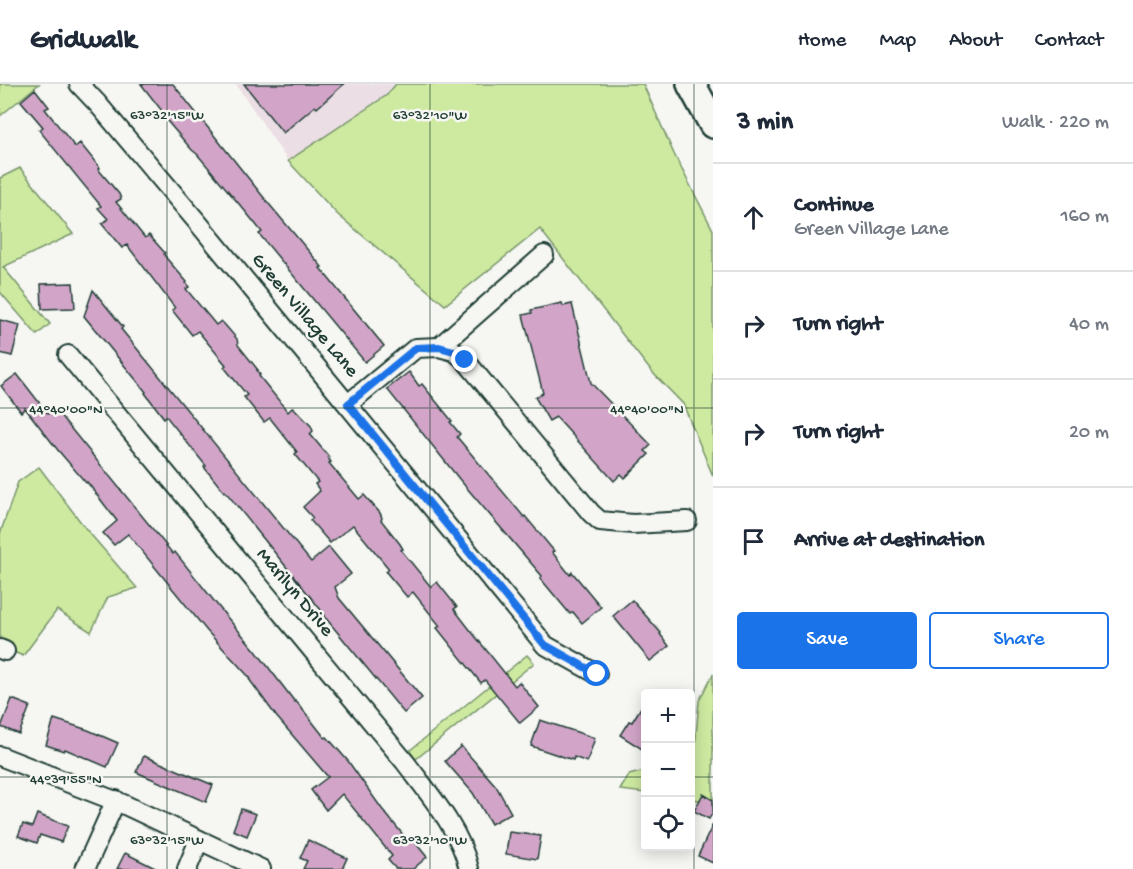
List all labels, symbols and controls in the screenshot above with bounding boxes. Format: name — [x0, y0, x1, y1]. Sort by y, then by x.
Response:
text: Gridwalk — [30, 25, 136, 58]
text: Home — [798, 29, 846, 54]
text: Map — [879, 29, 916, 54]
text: About — [949, 29, 1002, 54]
text: Contact — [1035, 29, 1103, 54]
text: 63°32'15"W — [130, 107, 204, 125]
text: 63°32'10"W — [393, 107, 468, 125]
text: 3 min — [737, 108, 793, 139]
text: Walk · 220 m — [1002, 112, 1109, 135]
text: Continue — [794, 193, 874, 219]
icon: ahead — [737, 201, 770, 234]
text: 160 m — [1060, 206, 1109, 229]
text: Green Village Lane — [794, 219, 949, 242]
street label: Green Village Lane — [245, 249, 363, 383]
icon: right — [737, 309, 770, 342]
text: Turn right — [794, 312, 882, 338]
text: 40 m — [1069, 314, 1109, 337]
route end — [451, 346, 477, 372]
text: 44°40'00"N — [29, 401, 103, 419]
text: 44°40'00"N — [610, 401, 684, 419]
icon: right — [737, 417, 770, 450]
text: Turn right — [794, 420, 882, 446]
text: 20 m — [1069, 422, 1109, 445]
icon: arrive — [737, 525, 770, 558]
text: Arrive at destination — [794, 528, 984, 554]
street label: Marilyn Drive — [250, 544, 338, 642]
button: Save — [737, 612, 917, 669]
button: Share — [929, 612, 1109, 669]
route start — [583, 660, 609, 686]
map controls — [641, 689, 695, 851]
button: + — [641, 689, 695, 743]
button: − — [641, 743, 695, 797]
text: 44°39'55"N — [30, 771, 102, 789]
button: locate — [641, 797, 695, 851]
text: 63°32'15"W — [130, 832, 204, 850]
text: 63°32'10"W — [393, 832, 468, 850]

